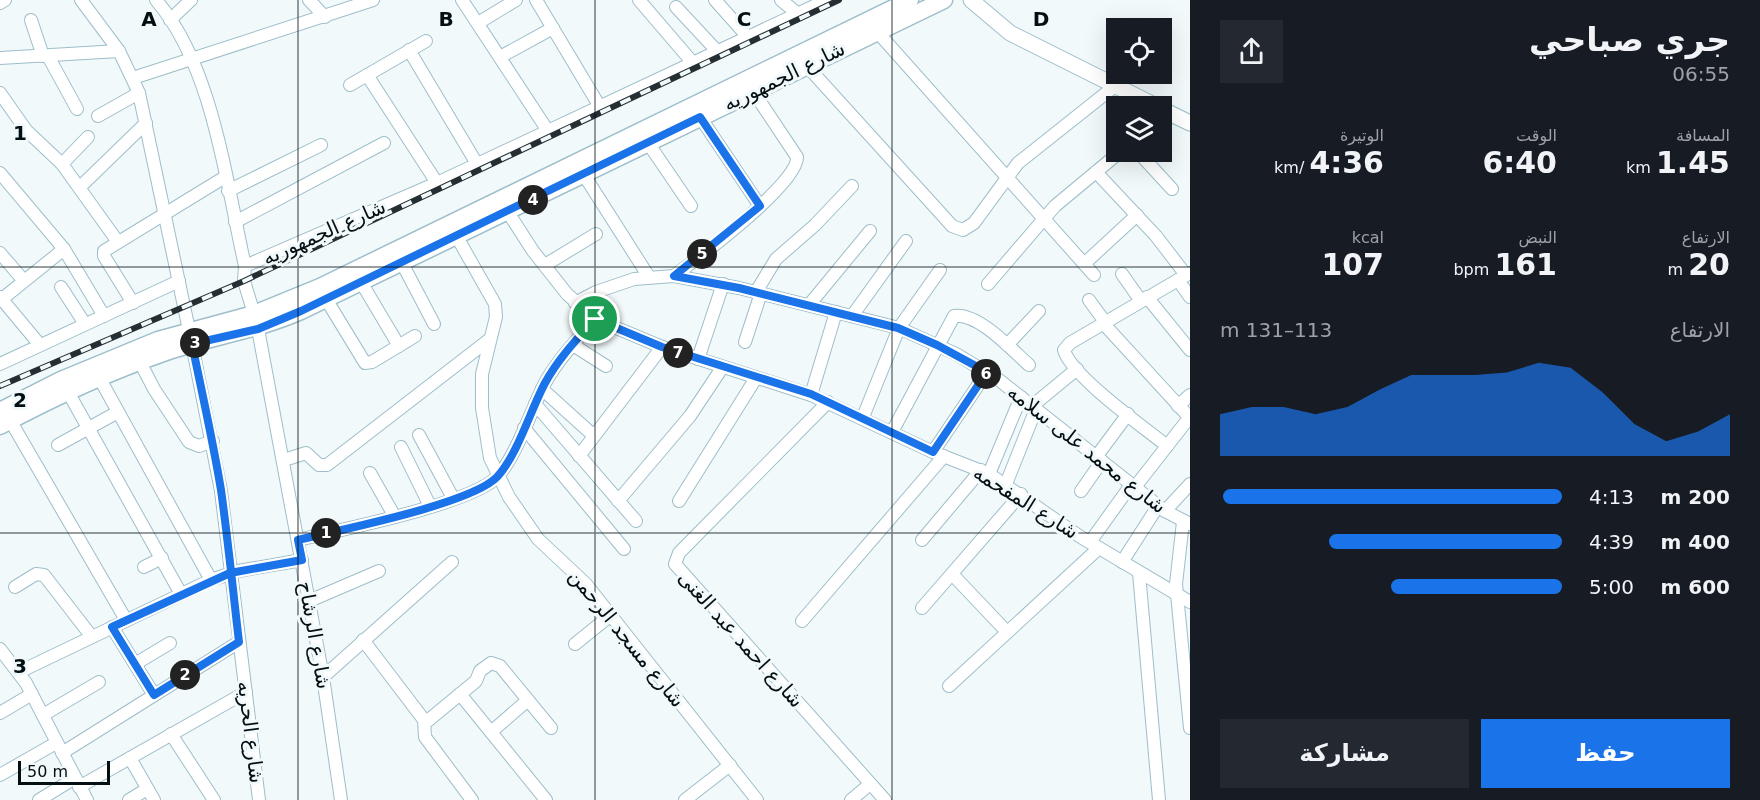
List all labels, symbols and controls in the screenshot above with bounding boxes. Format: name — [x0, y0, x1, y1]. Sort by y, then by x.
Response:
text: A — [141, 7, 157, 31]
text: B — [438, 7, 454, 31]
text: C — [737, 7, 751, 31]
text: D — [1033, 7, 1049, 31]
map controls — [1106, 18, 1172, 162]
button: locate — [1106, 18, 1172, 84]
button: share — [1220, 20, 1283, 83]
text: جري صباحي — [1529, 20, 1730, 59]
street label: شارع الجمهوريه — [719, 36, 849, 116]
text: 06:55 — [1672, 62, 1730, 86]
button: layers — [1106, 96, 1172, 162]
text: 1 — [13, 121, 27, 145]
text: الوتيرة — [1340, 126, 1384, 145]
text: الوقت — [1516, 126, 1557, 145]
text: المسافة — [1676, 126, 1730, 145]
text: 4:36 — [1309, 145, 1384, 180]
text: 6:40 — [1482, 145, 1557, 180]
text: 1.45 — [1656, 145, 1730, 180]
text: /km — [1274, 158, 1309, 177]
text: km — [1626, 158, 1656, 177]
pin: 4 — [518, 185, 548, 215]
text: 4 — [527, 190, 539, 209]
street label: شارع الجمهوريه — [259, 194, 389, 270]
text: kcal — [1352, 228, 1384, 247]
text: النبض — [1518, 228, 1557, 247]
text: الارتفاع — [1682, 228, 1730, 247]
pin: 5 — [687, 239, 717, 269]
text: 5 — [696, 244, 708, 263]
text: 107 — [1321, 247, 1384, 282]
text: 161 — [1494, 247, 1557, 282]
text: 20 — [1688, 247, 1730, 282]
text: bpm — [1453, 260, 1494, 279]
text: m — [1668, 260, 1688, 279]
pin — [569, 293, 620, 344]
icon: arrive — [578, 302, 611, 335]
text: 113–131 m — [1220, 318, 1332, 342]
text: الارتفاع — [1670, 318, 1730, 342]
pin: 3 — [180, 328, 210, 358]
text: 3 — [189, 333, 201, 352]
pin: 7 — [663, 338, 693, 368]
text: 7 — [672, 343, 684, 362]
pin: 6 — [971, 359, 1001, 389]
text: 6 — [980, 364, 992, 383]
street label: شارع محمد على سلامه — [1003, 380, 1171, 518]
text: 2 — [13, 388, 27, 412]
street label: شارع المفحمه — [969, 460, 1083, 544]
text: 4:13 — [1589, 485, 1634, 509]
text: 200 m — [1660, 485, 1730, 509]
pin: 1 — [311, 518, 341, 548]
text: 1 — [320, 523, 332, 542]
text: 4:39 — [1589, 530, 1634, 554]
text: 400 m — [1660, 530, 1730, 554]
street label: شارع مسجد الرحمن — [564, 564, 690, 712]
street label: شارع احمد عبد الغنى — [673, 566, 809, 712]
text: 5:00 — [1589, 575, 1634, 599]
text: 600 m — [1660, 575, 1730, 599]
street label: شارع الرشاح — [294, 579, 336, 691]
text: 3 — [13, 654, 27, 678]
pin: 2 — [170, 660, 200, 690]
text: 2 — [179, 665, 191, 684]
street label: شارع الحريه — [233, 680, 269, 784]
button: مشاركة — [1220, 719, 1469, 788]
button: حفظ — [1481, 719, 1730, 788]
scale bar — [18, 758, 110, 786]
text: 50 m — [27, 762, 68, 781]

